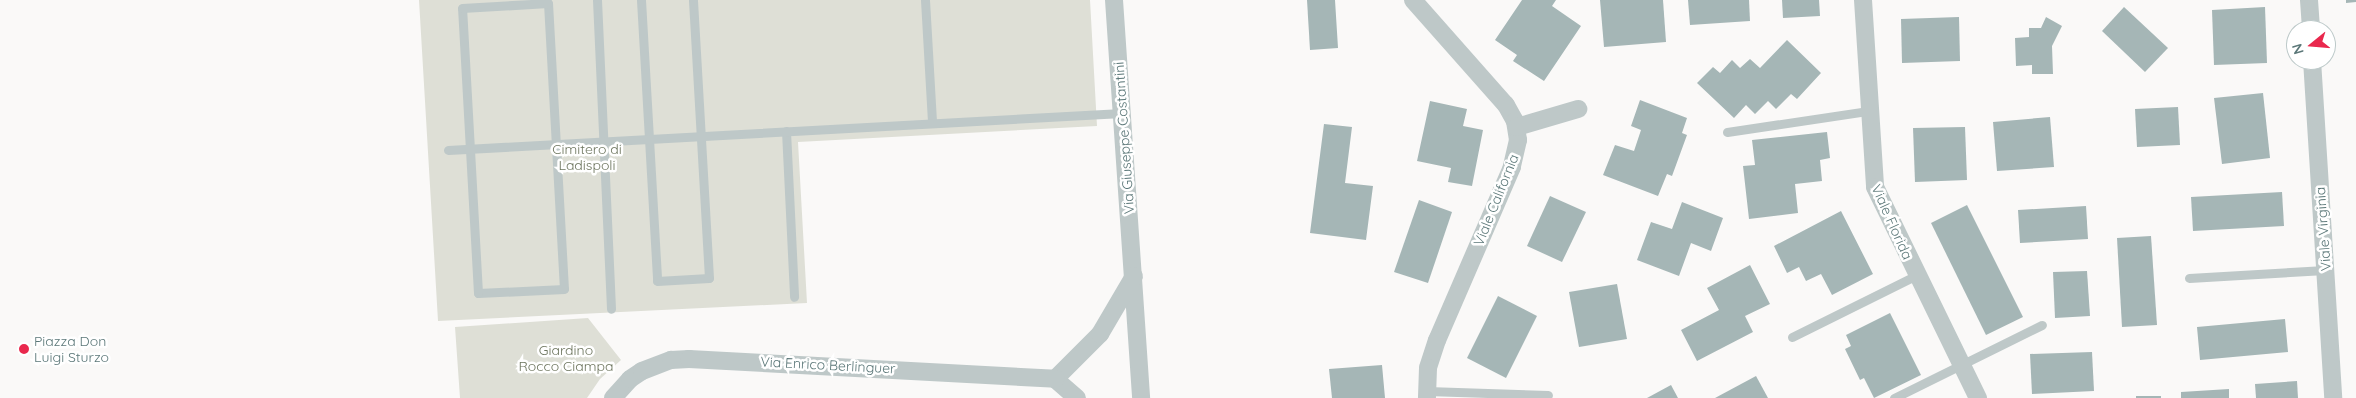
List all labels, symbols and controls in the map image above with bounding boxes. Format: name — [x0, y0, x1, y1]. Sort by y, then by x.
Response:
north arrow — [2286, 20, 2336, 70]
text: N — [2288, 42, 2308, 57]
street label: Via Giuseppe Costantini — [1110, 61, 1138, 215]
park label: Cimitero di Ladispoli — [552, 141, 622, 174]
street label: Viale California — [1470, 152, 1522, 248]
street label: Viale Florida — [1868, 182, 1916, 262]
street label: Viale Virginia — [2312, 186, 2334, 272]
place label: Piazza Don Luigi Sturzo — [34, 333, 109, 366]
park label: Giardino Rocco Ciampa — [519, 342, 613, 374]
marker: Piazza Don Luigi Sturzo — [18, 343, 30, 355]
street label: Via Enrico Berlinguer — [760, 353, 896, 377]

